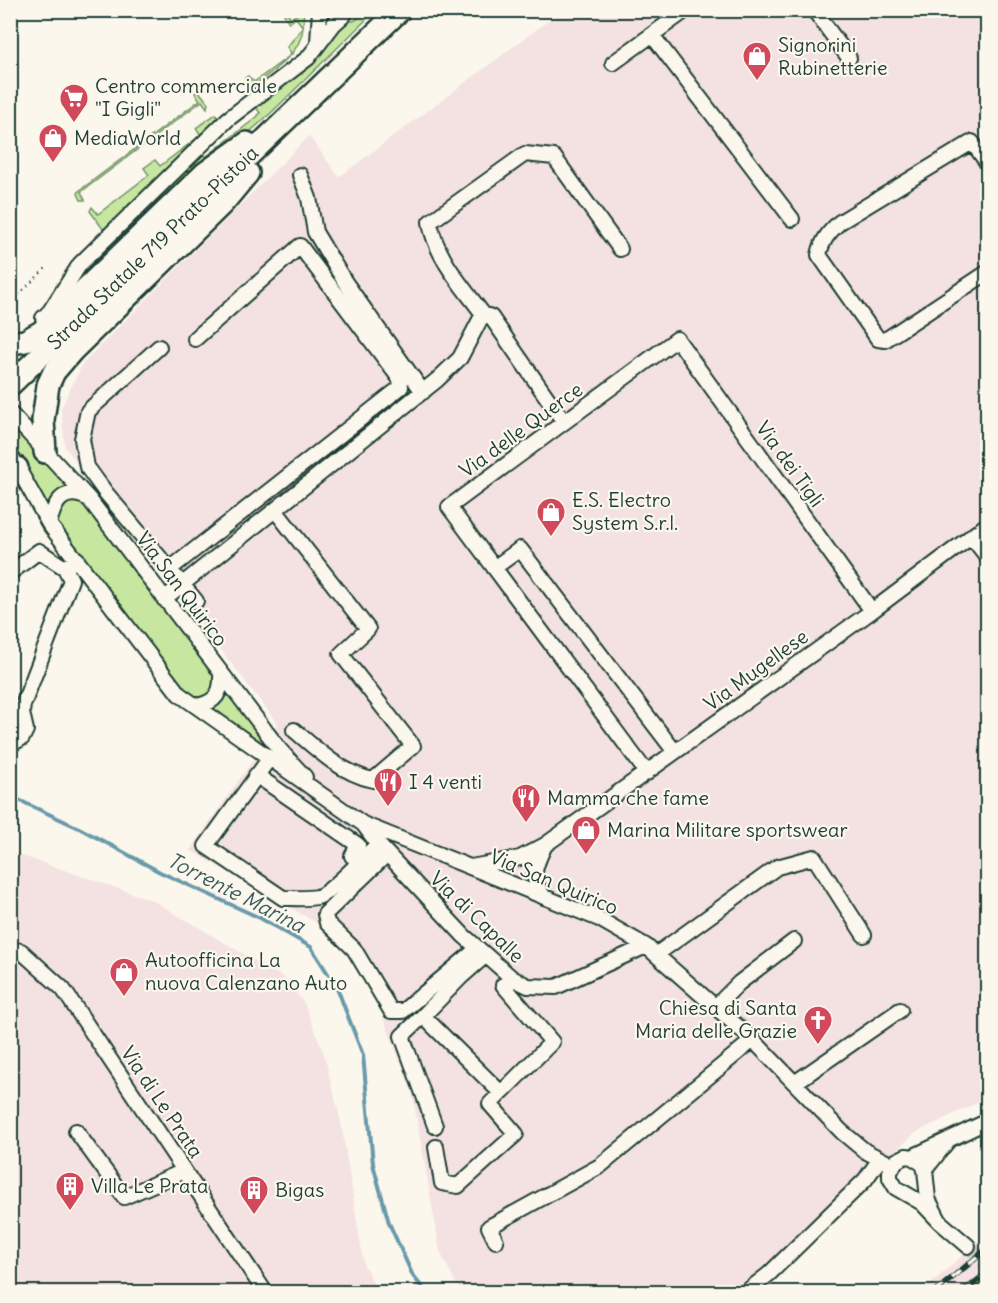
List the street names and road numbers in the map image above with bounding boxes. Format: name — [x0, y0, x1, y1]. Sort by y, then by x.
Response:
street label: Strada Statale 719 Prato-Pistoia — [42, 140, 263, 355]
street label: Via delle Querce — [454, 377, 587, 483]
street label: Via dei Tigli — [751, 416, 830, 511]
street label: Via San Quirico — [131, 526, 234, 651]
street label: Via Mugellese — [699, 624, 813, 716]
street label: Via San Quirico — [486, 843, 622, 920]
street label: Via di Capalle — [425, 866, 530, 968]
street label: Via di Le Prata — [116, 1041, 209, 1162]

